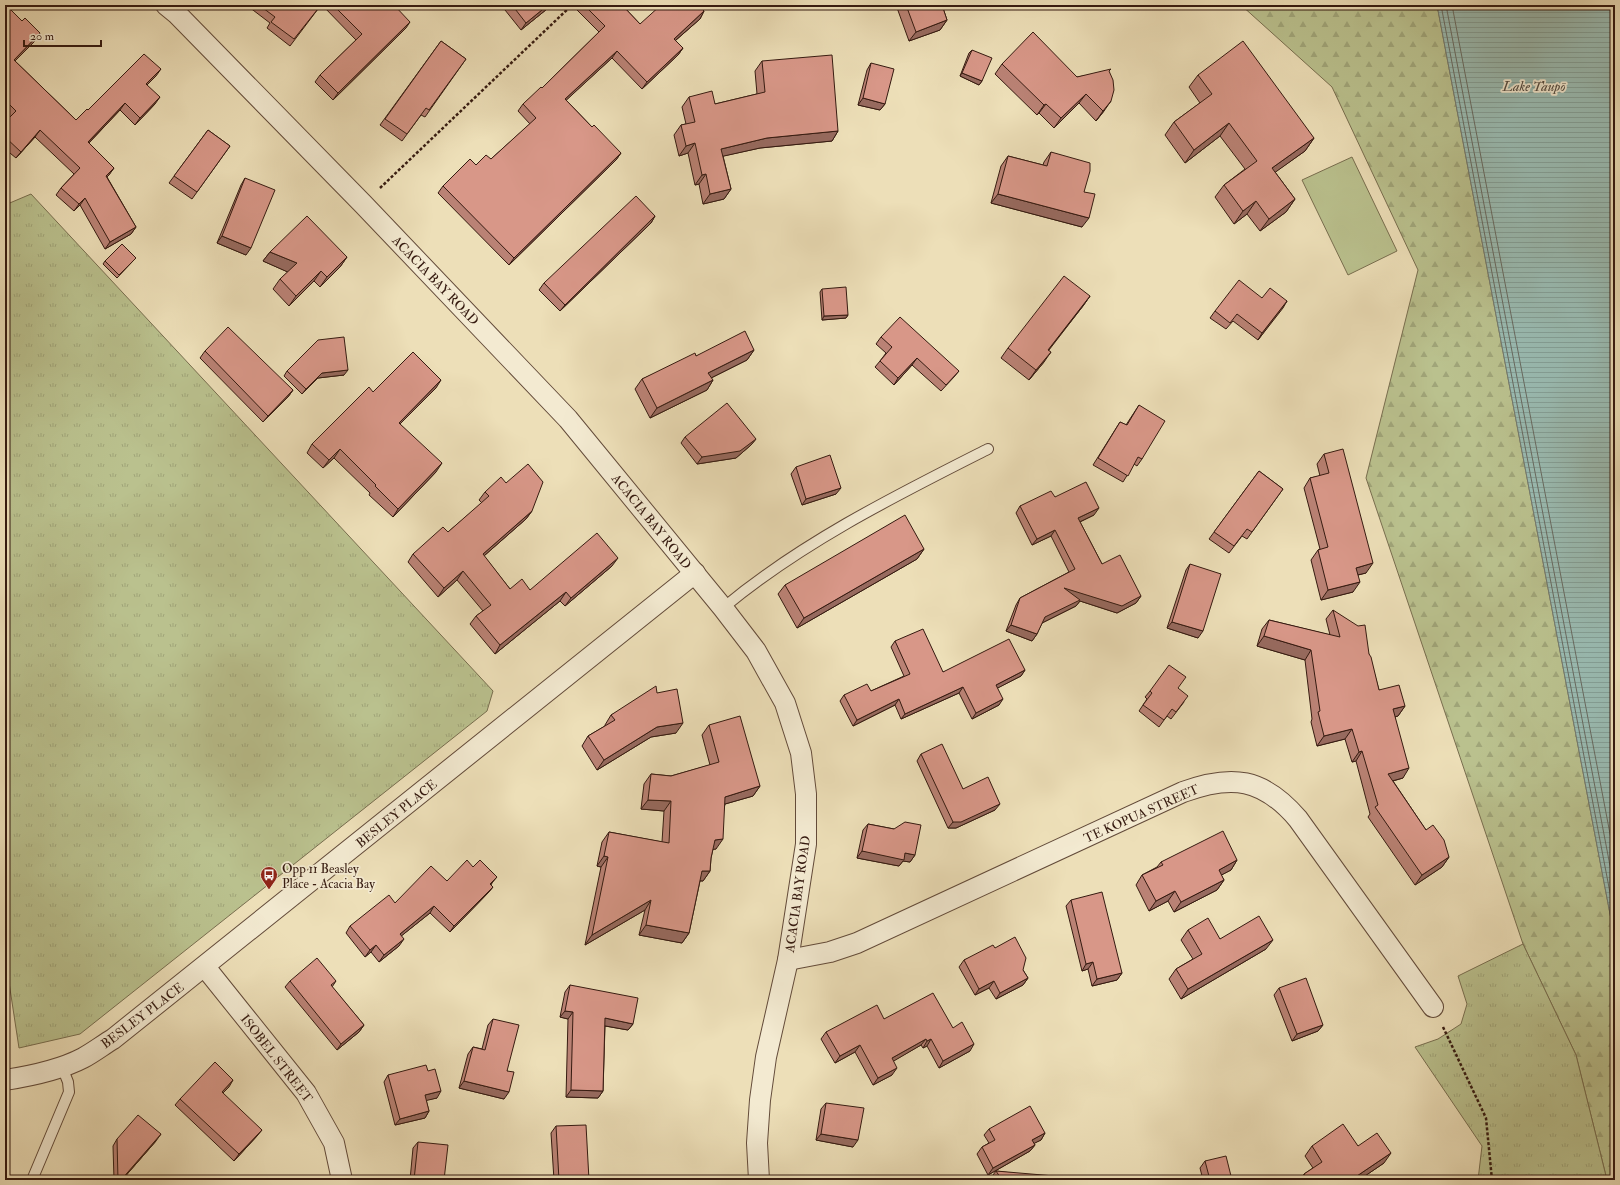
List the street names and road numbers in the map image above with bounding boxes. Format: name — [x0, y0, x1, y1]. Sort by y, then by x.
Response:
street label: ACACIA BAY ROAD — [388, 232, 482, 329]
street label: ACACIA BAY ROAD — [607, 470, 695, 572]
street label: BESLEY PLACE — [353, 776, 440, 851]
street label: TE KOPUA STREET — [1081, 781, 1202, 847]
street label: ACACIA BAY ROAD — [782, 835, 814, 955]
street label: BESLEY PLACE — [98, 979, 187, 1052]
street label: ISOBEL STREET — [237, 1011, 316, 1106]

